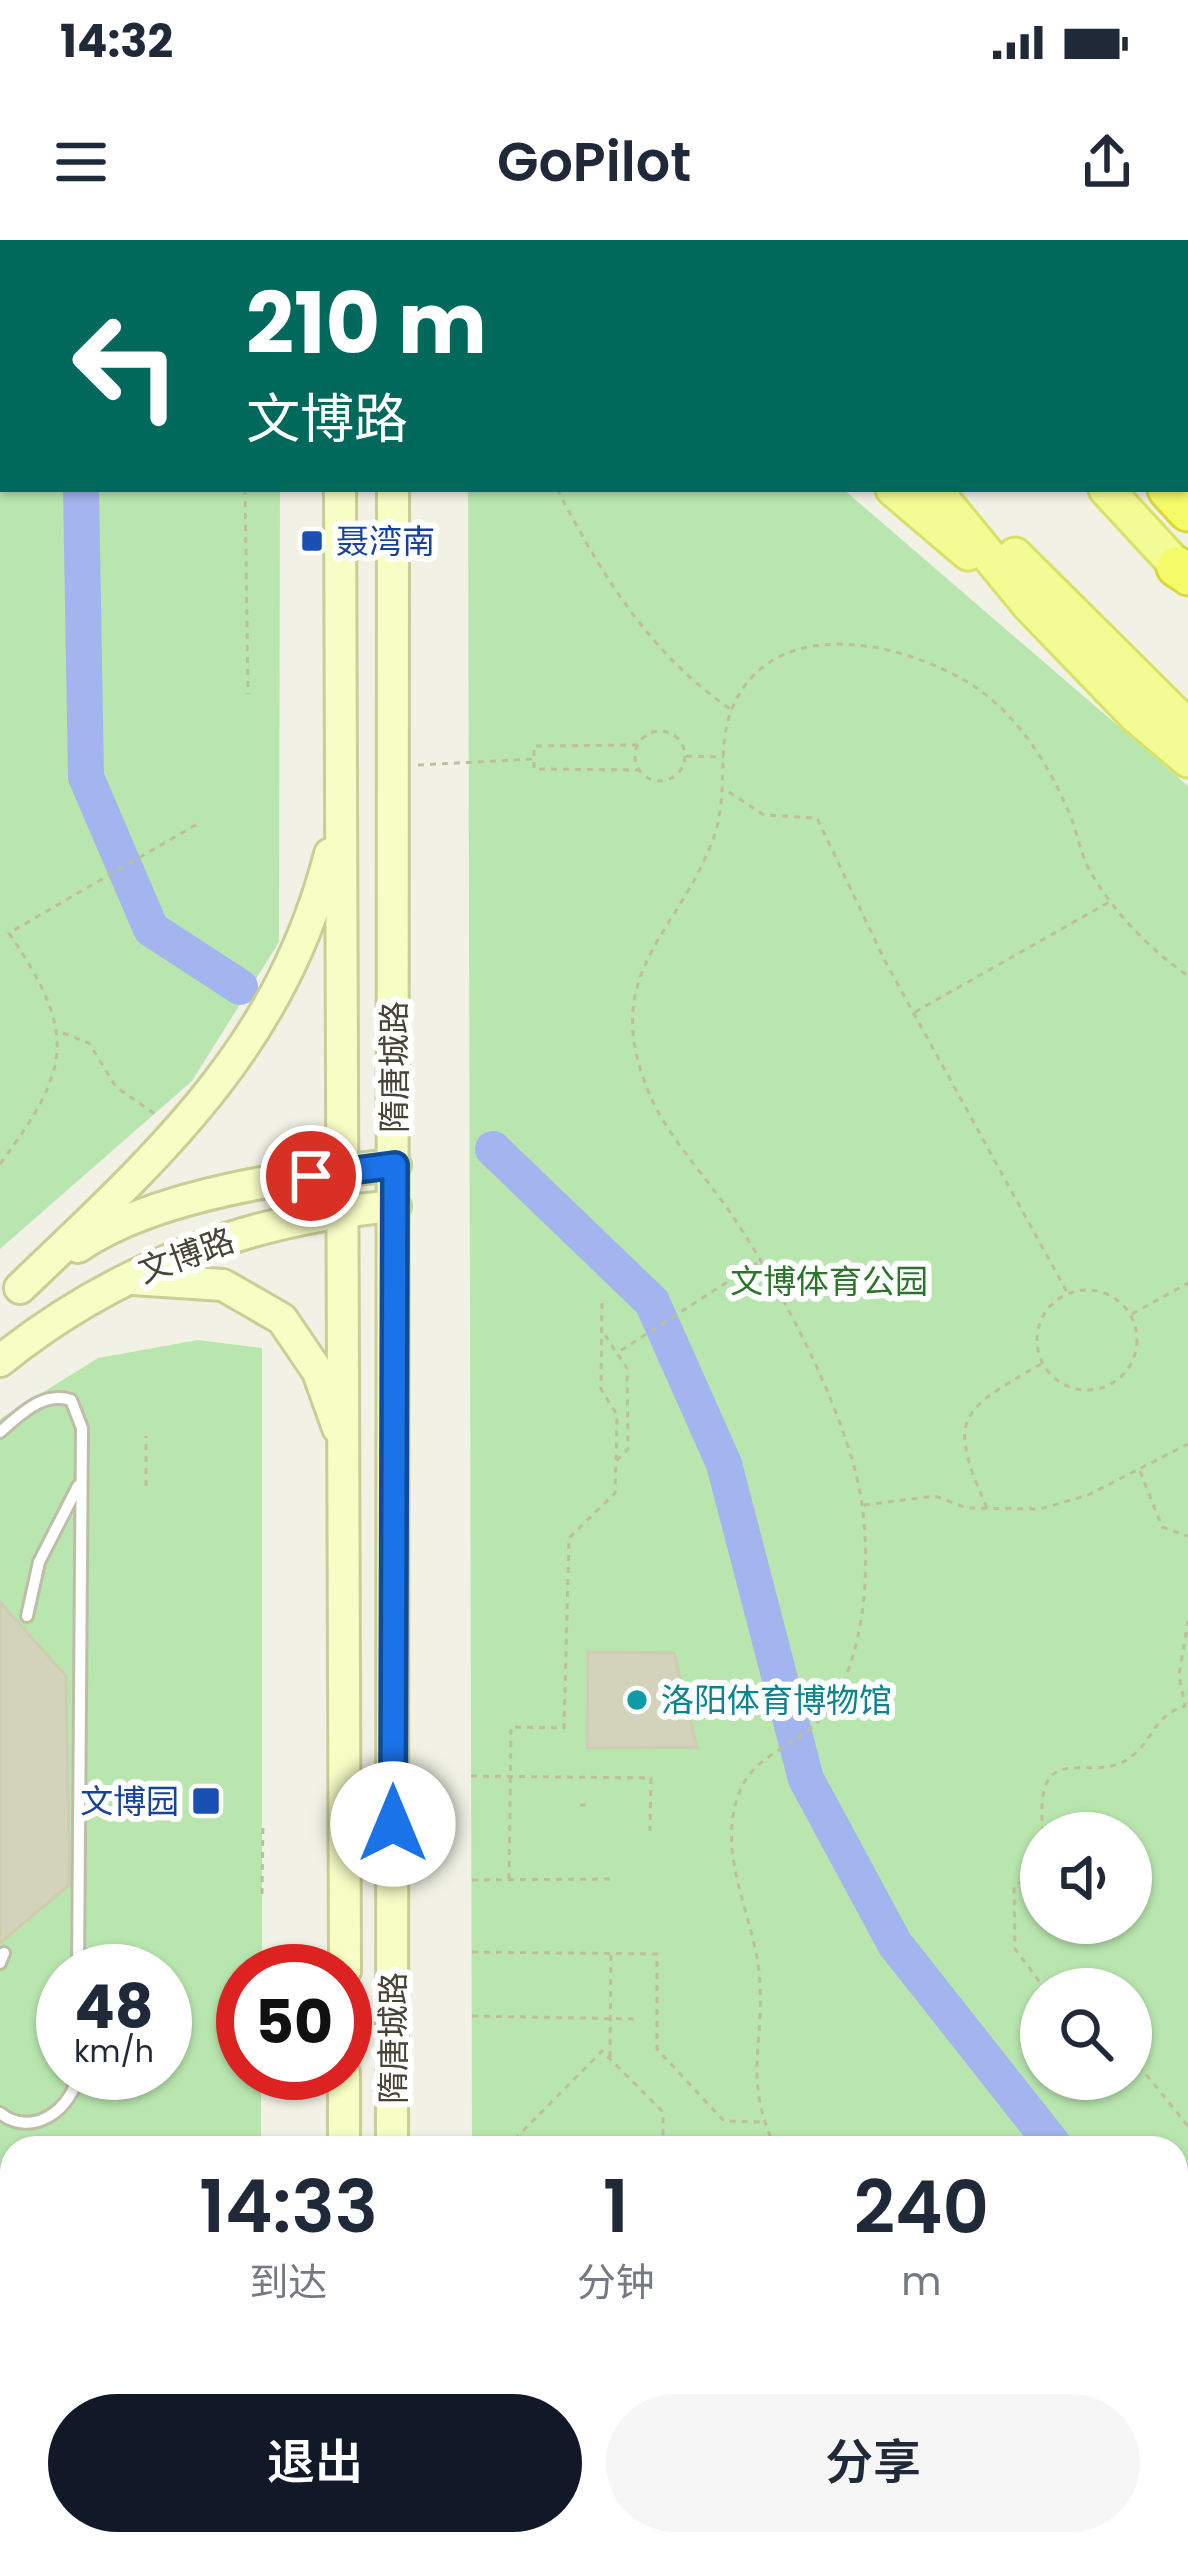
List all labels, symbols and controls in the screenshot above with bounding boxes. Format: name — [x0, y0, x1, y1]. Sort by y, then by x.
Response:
text: 14:32 — [60, 10, 173, 73]
text: GoPilot — [497, 124, 691, 200]
icon: menu — [48, 129, 114, 195]
icon: share — [1074, 129, 1140, 195]
text: 210 m — [246, 265, 487, 382]
icon: left — [48, 288, 204, 444]
text: 文博路 — [246, 381, 408, 457]
place label: 聂湾南 — [336, 518, 435, 565]
marker: 聂湾南 — [299, 528, 325, 554]
street label: 隋唐城路 — [371, 1001, 418, 1133]
pin — [260, 1125, 362, 1227]
icon: arrive — [278, 1143, 344, 1209]
street label: 文博路 — [132, 1216, 241, 1294]
park label: 文博体育公园 — [730, 1258, 928, 1305]
place label: 洛阳体育博物馆 — [661, 1677, 892, 1724]
marker: 洛阳体育博物馆 — [624, 1687, 650, 1713]
position arrow — [330, 1761, 456, 1887]
place label: 文博园 — [80, 1778, 179, 1825]
marker: 文博园 — [190, 1785, 222, 1817]
map controls — [1020, 1812, 1152, 2100]
button: sound — [1020, 1812, 1152, 1944]
speed limit sign: 50 — [216, 1944, 372, 2100]
text: 48 — [74, 1965, 154, 2049]
button: search — [1020, 1968, 1152, 2100]
street label: 隋唐城路 — [370, 1972, 417, 2104]
text: km/h — [74, 2030, 154, 2073]
text: 14:33 — [199, 2156, 378, 2257]
text: 1 — [603, 2156, 629, 2257]
text: 240 — [854, 2157, 989, 2258]
text: m — [901, 2254, 941, 2309]
text: 到达 — [249, 2255, 327, 2310]
text: 分钟 — [577, 2255, 655, 2310]
button: 退出 — [48, 2394, 582, 2532]
button: 分享 — [606, 2394, 1140, 2532]

